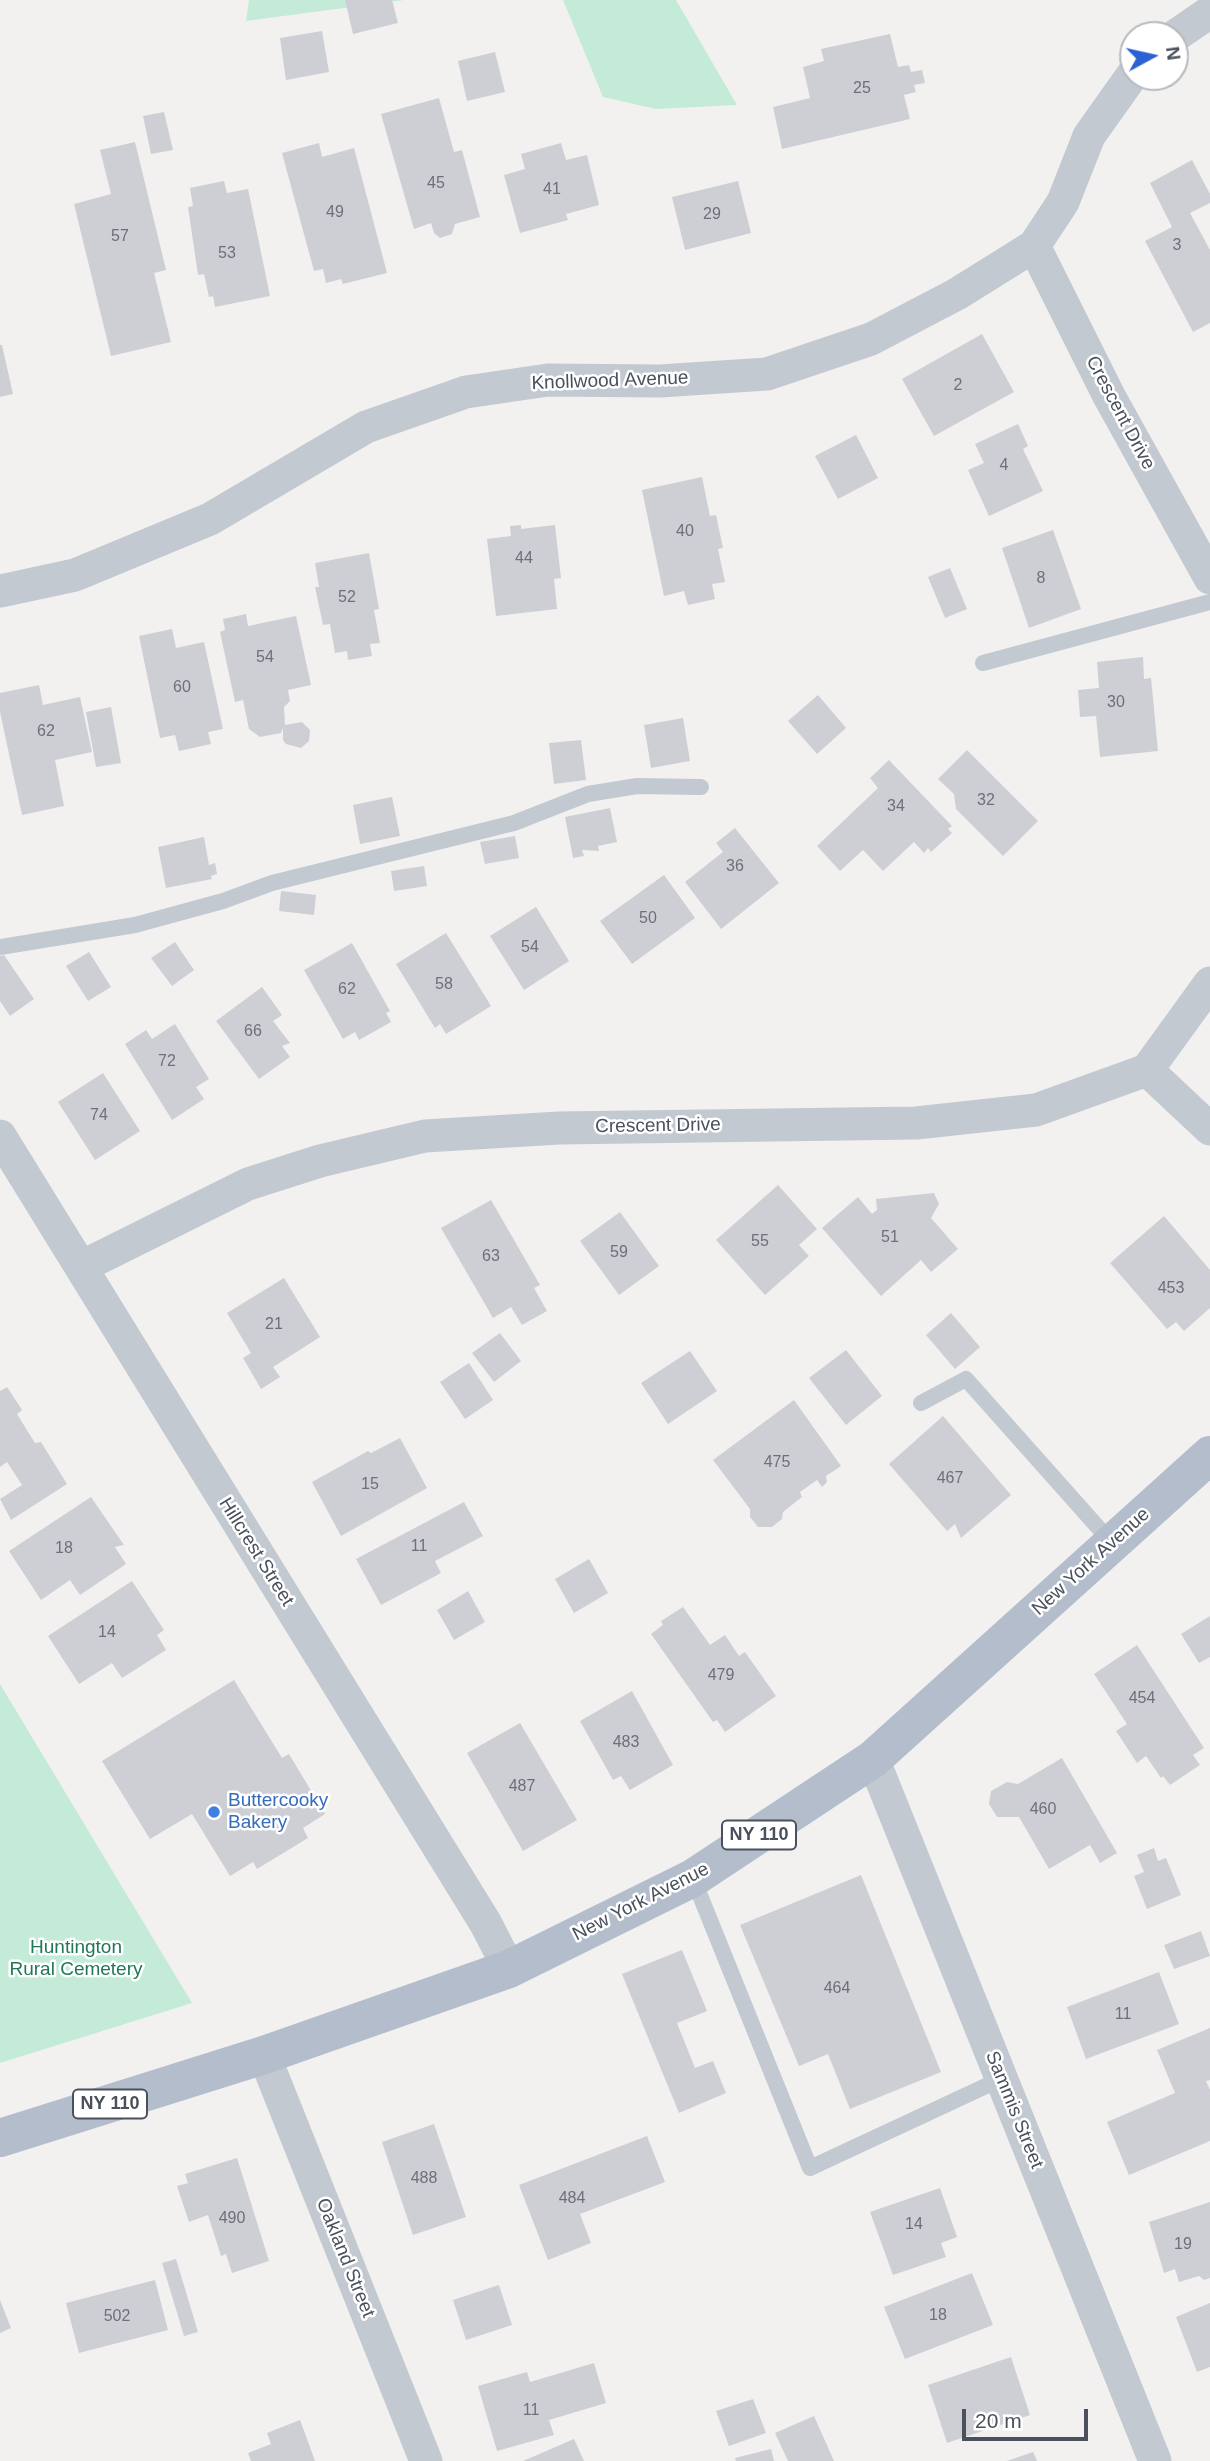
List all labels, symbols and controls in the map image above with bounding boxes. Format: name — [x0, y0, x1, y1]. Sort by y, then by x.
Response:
north arrow — [1119, 21, 1189, 91]
text: N — [1162, 45, 1185, 62]
house number: 25 — [853, 79, 871, 99]
house number: 45 — [427, 174, 445, 194]
house number: 41 — [543, 180, 561, 200]
house number: 49 — [326, 203, 344, 223]
house number: 29 — [703, 205, 721, 225]
house number: 57 — [111, 227, 129, 247]
house number: 3 — [1173, 236, 1181, 256]
house number: 53 — [218, 244, 236, 264]
street label: Crescent Drive — [1080, 352, 1160, 474]
street label: Knollwood Avenue — [531, 367, 689, 395]
house number: 2 — [954, 376, 962, 396]
house number: 4 — [1000, 456, 1008, 476]
house number: 40 — [676, 522, 694, 542]
house number: 44 — [515, 549, 533, 569]
house number: 8 — [1037, 569, 1045, 589]
house number: 52 — [338, 588, 356, 608]
house number: 54 — [256, 648, 274, 668]
house number: 60 — [173, 678, 191, 698]
house number: 30 — [1107, 693, 1125, 713]
house number: 62 — [37, 722, 55, 742]
house number: 32 — [977, 791, 995, 811]
house number: 34 — [887, 797, 905, 817]
house number: 36 — [726, 857, 744, 877]
house number: 50 — [639, 909, 657, 929]
house number: 54 — [521, 938, 539, 958]
house number: 58 — [435, 975, 453, 995]
house number: 62 — [338, 980, 356, 1000]
house number: 66 — [244, 1022, 262, 1042]
house number: 72 — [158, 1052, 176, 1072]
house number: 74 — [90, 1106, 108, 1126]
street label: Crescent Drive — [595, 1114, 721, 1138]
house number: 51 — [881, 1228, 899, 1248]
house number: 55 — [751, 1232, 769, 1252]
house number: 59 — [610, 1243, 628, 1263]
house number: 63 — [482, 1247, 500, 1267]
house number: 453 — [1158, 1279, 1184, 1299]
house number: 21 — [265, 1315, 283, 1335]
house number: 475 — [764, 1453, 790, 1473]
house number: 467 — [937, 1469, 963, 1489]
house number: 15 — [361, 1475, 379, 1495]
street label: Hillcrest Street — [214, 1494, 298, 1610]
street label: New York Avenue — [1028, 1503, 1154, 1621]
house number: 11 — [411, 1537, 427, 1557]
house number: 18 — [55, 1539, 73, 1559]
house number: 14 — [98, 1623, 116, 1643]
house number: 479 — [708, 1666, 734, 1686]
house number: 454 — [1129, 1689, 1155, 1709]
house number: 483 — [613, 1733, 639, 1753]
house number: 487 — [509, 1777, 535, 1797]
place label: Buttercooky Bakery — [228, 1790, 328, 1834]
house number: 460 — [1030, 1800, 1056, 1820]
marker: Buttercooky Bakery — [206, 1804, 222, 1820]
road number: NY 110 — [722, 1821, 796, 1850]
street label: New York Avenue — [569, 1858, 713, 1946]
park label: Huntington Rural Cemetery — [9, 1937, 143, 1981]
house number: 464 — [824, 1979, 850, 1999]
house number: 11 — [1115, 2005, 1131, 2025]
street label: Sammis Street — [980, 2048, 1048, 2172]
road number: NY 110 — [73, 2090, 147, 2118]
house number: 488 — [411, 2169, 437, 2189]
house number: 484 — [559, 2189, 585, 2209]
street label: Oakland Street — [311, 2195, 379, 2321]
house number: 490 — [219, 2209, 245, 2229]
house number: 14 — [905, 2215, 923, 2235]
house number: 19 — [1174, 2235, 1192, 2255]
house number: 18 — [929, 2306, 947, 2326]
house number: 502 — [104, 2307, 130, 2327]
scale bar — [965, 2394, 1091, 2438]
house number: 11 — [523, 2401, 539, 2421]
text: 20 m — [975, 2409, 1022, 2432]

